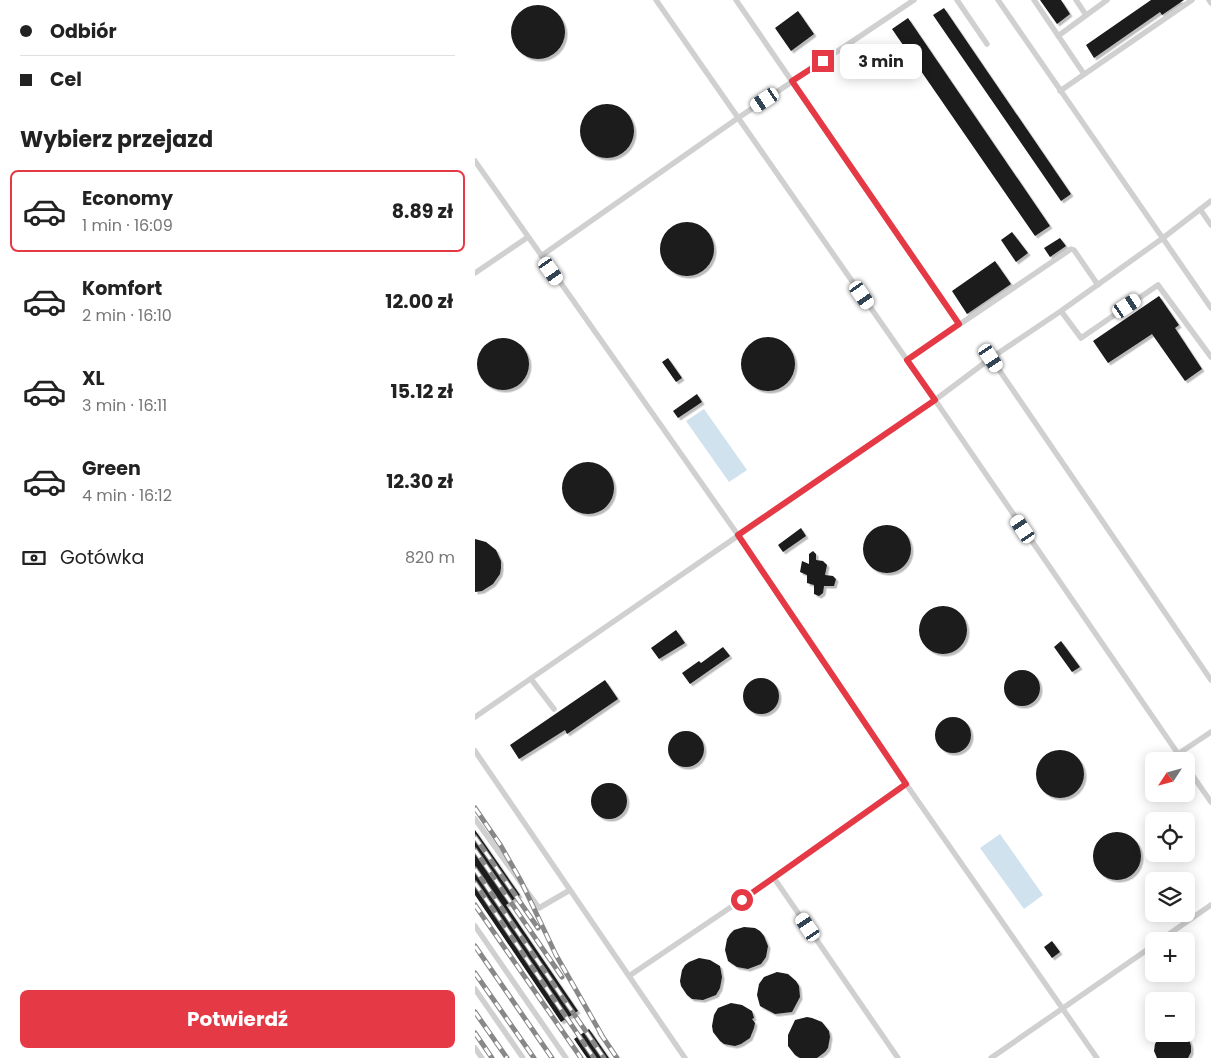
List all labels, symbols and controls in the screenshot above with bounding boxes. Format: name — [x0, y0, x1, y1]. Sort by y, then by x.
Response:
text: Odbiór — [50, 18, 117, 45]
callout: 3 min — [841, 44, 923, 78]
route end — [812, 50, 834, 72]
text: 3 min — [858, 50, 904, 73]
text: Cel — [50, 66, 82, 93]
car — [748, 85, 781, 115]
text: Wybierz przejazd — [20, 124, 213, 155]
text: Economy — [82, 185, 173, 212]
icon: car — [22, 189, 67, 234]
text: 8.89 zł — [392, 198, 453, 225]
text: 1 min · 16:09 — [82, 214, 173, 237]
car — [536, 254, 565, 288]
text: Komfort — [82, 275, 162, 302]
car — [847, 278, 876, 312]
icon: car — [22, 279, 67, 324]
text: 12.00 zł — [385, 288, 453, 315]
car — [1110, 291, 1143, 321]
text: 2 min · 16:10 — [82, 304, 172, 327]
car — [976, 341, 1005, 375]
text: XL — [82, 365, 105, 392]
icon: car — [22, 369, 67, 414]
text: 15.12 zł — [391, 378, 453, 405]
text: 3 min · 16:11 — [82, 394, 167, 417]
text: Green — [82, 455, 141, 482]
icon: car — [22, 459, 67, 504]
text: 12.30 zł — [386, 468, 453, 495]
text: 4 min · 16:12 — [82, 484, 172, 507]
car — [1008, 512, 1037, 546]
icon: cash — [20, 544, 48, 572]
text: Gotówka — [60, 544, 144, 571]
text: 820 m — [405, 546, 455, 569]
north arrow — [1145, 752, 1195, 802]
map controls — [1145, 752, 1195, 1042]
button: locate — [1145, 812, 1195, 862]
button: layers — [1145, 872, 1195, 922]
route start — [731, 889, 753, 911]
car — [793, 910, 822, 944]
button: + — [1145, 932, 1195, 982]
button: Potwierdź — [20, 990, 455, 1048]
button: − — [1145, 992, 1195, 1042]

